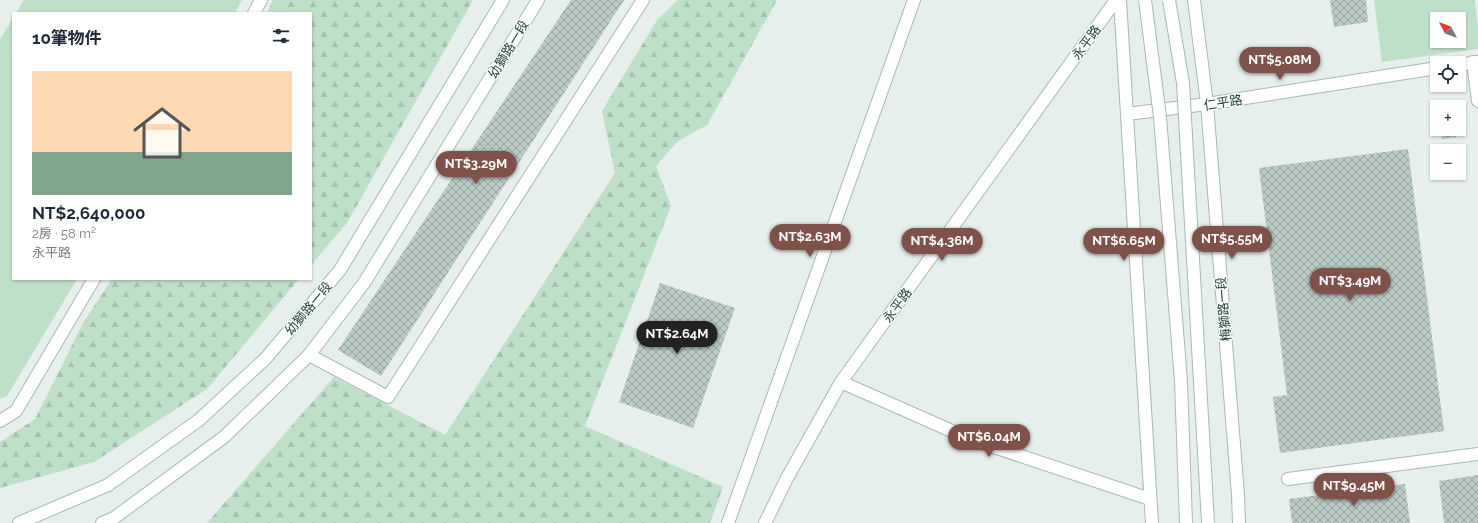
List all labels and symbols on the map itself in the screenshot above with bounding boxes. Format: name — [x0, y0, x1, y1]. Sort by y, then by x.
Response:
north arrow — [1430, 12, 1466, 48]
street label: 幼獅路一段 — [485, 18, 532, 81]
street label: 永平路 — [1069, 22, 1104, 62]
pin: NT$5.08M — [1239, 47, 1321, 81]
street label: 仁平路 — [1203, 92, 1244, 113]
pin: NT$3.29M — [435, 151, 517, 185]
pin: NT$2.63M — [769, 224, 851, 258]
pin: NT$5.55M — [1191, 226, 1273, 260]
pin: NT$4.36M — [901, 228, 983, 262]
pin: NT$6.65M — [1083, 228, 1165, 262]
pin: NT$3.49M — [1309, 268, 1391, 302]
street label: 梅獅路一段 — [1213, 276, 1234, 342]
street label: 幼獅路一段 — [282, 279, 335, 338]
street label: 永平路 — [880, 285, 915, 325]
pin: NT$2.64M — [636, 321, 718, 355]
pin: NT$6.04M — [948, 424, 1030, 458]
pin: NT$9.45M — [1313, 473, 1395, 507]

